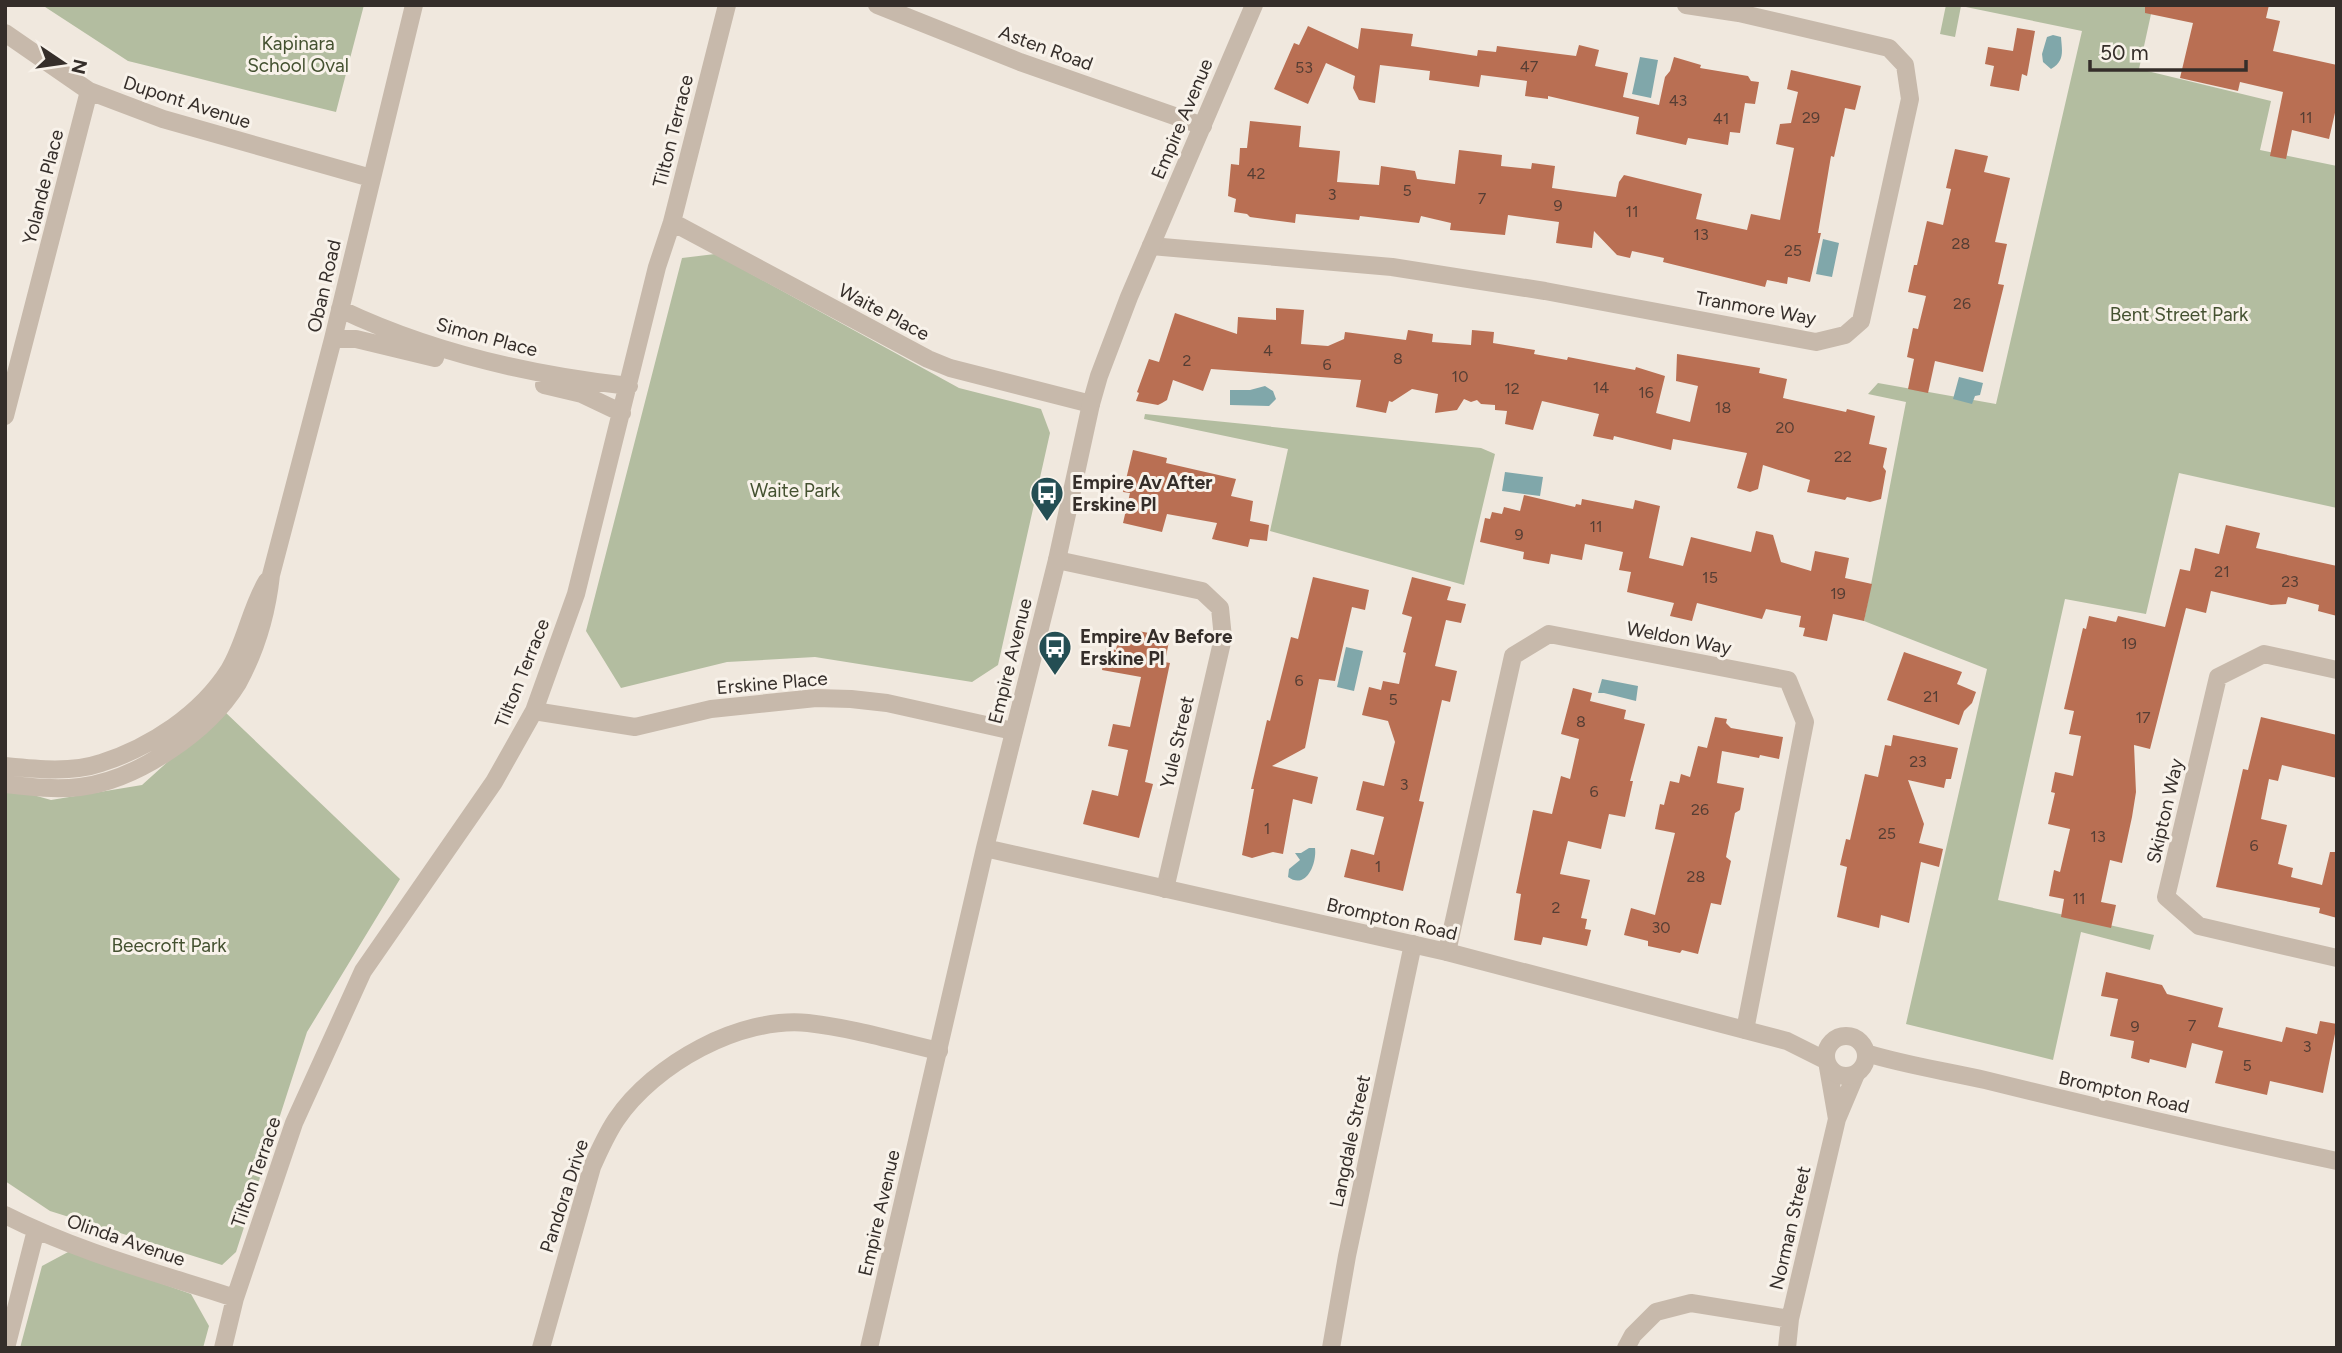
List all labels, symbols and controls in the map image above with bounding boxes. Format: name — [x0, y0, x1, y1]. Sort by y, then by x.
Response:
street label: Asten Road — [996, 20, 1096, 76]
north arrow — [28, 28, 98, 98]
scale bar — [2090, 28, 2246, 72]
park label: Kapinara School Oval — [247, 32, 349, 77]
text: 50 m — [2100, 40, 2149, 65]
street label: Empire Avenue — [1146, 55, 1218, 183]
text: N — [66, 57, 92, 76]
house number: 47 — [1520, 57, 1539, 76]
house number: 53 — [1295, 58, 1313, 77]
street label: Dupont Avenue — [120, 71, 254, 133]
street label: Tilton Terrace — [648, 72, 698, 190]
house number: 43 — [1669, 91, 1687, 110]
house number: 29 — [1802, 108, 1820, 127]
house number: 11 — [2299, 108, 2313, 127]
house number: 41 — [1713, 109, 1729, 128]
street label: Yolande Place — [18, 127, 68, 247]
house number: 42 — [1247, 164, 1265, 183]
house number: 5 — [1402, 181, 1412, 200]
house number: 3 — [1328, 185, 1336, 204]
house number: 7 — [1478, 189, 1487, 208]
house number: 9 — [1553, 196, 1563, 215]
house number: 11 — [1625, 202, 1639, 221]
house number: 13 — [1693, 225, 1709, 244]
house number: 28 — [1952, 234, 1970, 253]
street label: Oban Road — [302, 237, 346, 335]
house number: 25 — [1784, 241, 1802, 260]
street label: Waite Place — [835, 279, 933, 345]
street label: Tranmore Way — [1694, 286, 1818, 330]
house number: 26 — [1953, 294, 1971, 313]
park label: Bent Street Park — [2110, 303, 2249, 326]
street label: Simon Place — [434, 312, 540, 362]
house number: 4 — [1263, 341, 1273, 360]
house number: 8 — [1393, 349, 1403, 368]
house number: 2 — [1183, 351, 1191, 370]
house number: 6 — [1322, 355, 1332, 374]
house number: 10 — [1452, 367, 1468, 386]
house number: 14 — [1593, 378, 1609, 397]
house number: 12 — [1504, 379, 1520, 398]
house number: 16 — [1638, 383, 1654, 402]
house number: 18 — [1715, 398, 1731, 417]
house number: 20 — [1775, 418, 1795, 437]
house number: 22 — [1834, 447, 1852, 466]
place label: Empire Av After Erskine Pl — [1072, 471, 1213, 516]
bus stop icon: Empire Av After Erskine Pl — [1028, 474, 1066, 523]
park label: Waite Park — [750, 479, 841, 502]
house number: 11 — [1589, 517, 1603, 536]
house number: 9 — [1514, 525, 1524, 544]
house number: 21 — [2214, 562, 2230, 581]
house number: 15 — [1702, 568, 1718, 587]
house number: 23 — [2281, 572, 2299, 591]
house number: 19 — [1830, 584, 1846, 603]
street label: Empire Avenue — [983, 596, 1037, 726]
street label: Tilton Terrace — [490, 615, 554, 731]
street label: Weldon Way — [1625, 617, 1733, 659]
place label: Empire Av Before Erskine Pl — [1080, 625, 1233, 670]
bus stop icon: Empire Av Before Erskine Pl — [1036, 628, 1074, 677]
house number: 19 — [2121, 634, 2137, 653]
street label: Erskine Place — [716, 667, 828, 699]
house number: 6 — [1294, 671, 1304, 690]
house number: 21 — [1923, 687, 1939, 706]
house number: 5 — [1388, 690, 1398, 709]
street label: Yule Street — [1155, 694, 1199, 790]
house number: 17 — [2135, 708, 2151, 727]
house number: 8 — [1576, 712, 1586, 731]
house number: 23 — [1909, 752, 1927, 771]
street label: Skipton Way — [2142, 756, 2188, 866]
house number: 3 — [1400, 775, 1408, 794]
house number: 6 — [1589, 782, 1599, 801]
house number: 26 — [1691, 800, 1709, 819]
house number: 1 — [1264, 819, 1270, 838]
house number: 25 — [1878, 824, 1896, 843]
house number: 13 — [2090, 827, 2106, 846]
house number: 6 — [2249, 836, 2259, 855]
house number: 1 — [1375, 857, 1381, 876]
house number: 28 — [1687, 867, 1705, 886]
house number: 11 — [2072, 889, 2086, 908]
street label: Brompton Road — [1324, 893, 1460, 945]
house number: 2 — [1552, 898, 1560, 917]
house number: 30 — [1652, 918, 1670, 937]
park label: Beecroft Park — [111, 934, 227, 957]
house number: 7 — [2188, 1016, 2197, 1035]
house number: 9 — [2130, 1017, 2140, 1036]
house number: 3 — [2303, 1037, 2311, 1056]
house number: 5 — [2242, 1056, 2252, 1075]
street label: Brompton Road — [2056, 1066, 2192, 1118]
street label: Langdale Street — [1325, 1073, 1375, 1209]
street label: Tilton Terrace — [226, 1114, 286, 1230]
street label: Pandora Drive — [535, 1136, 593, 1256]
street label: Empire Avenue — [853, 1148, 905, 1278]
street label: Norman Street — [1765, 1164, 1815, 1292]
street label: Olinda Avenue — [64, 1209, 188, 1271]

